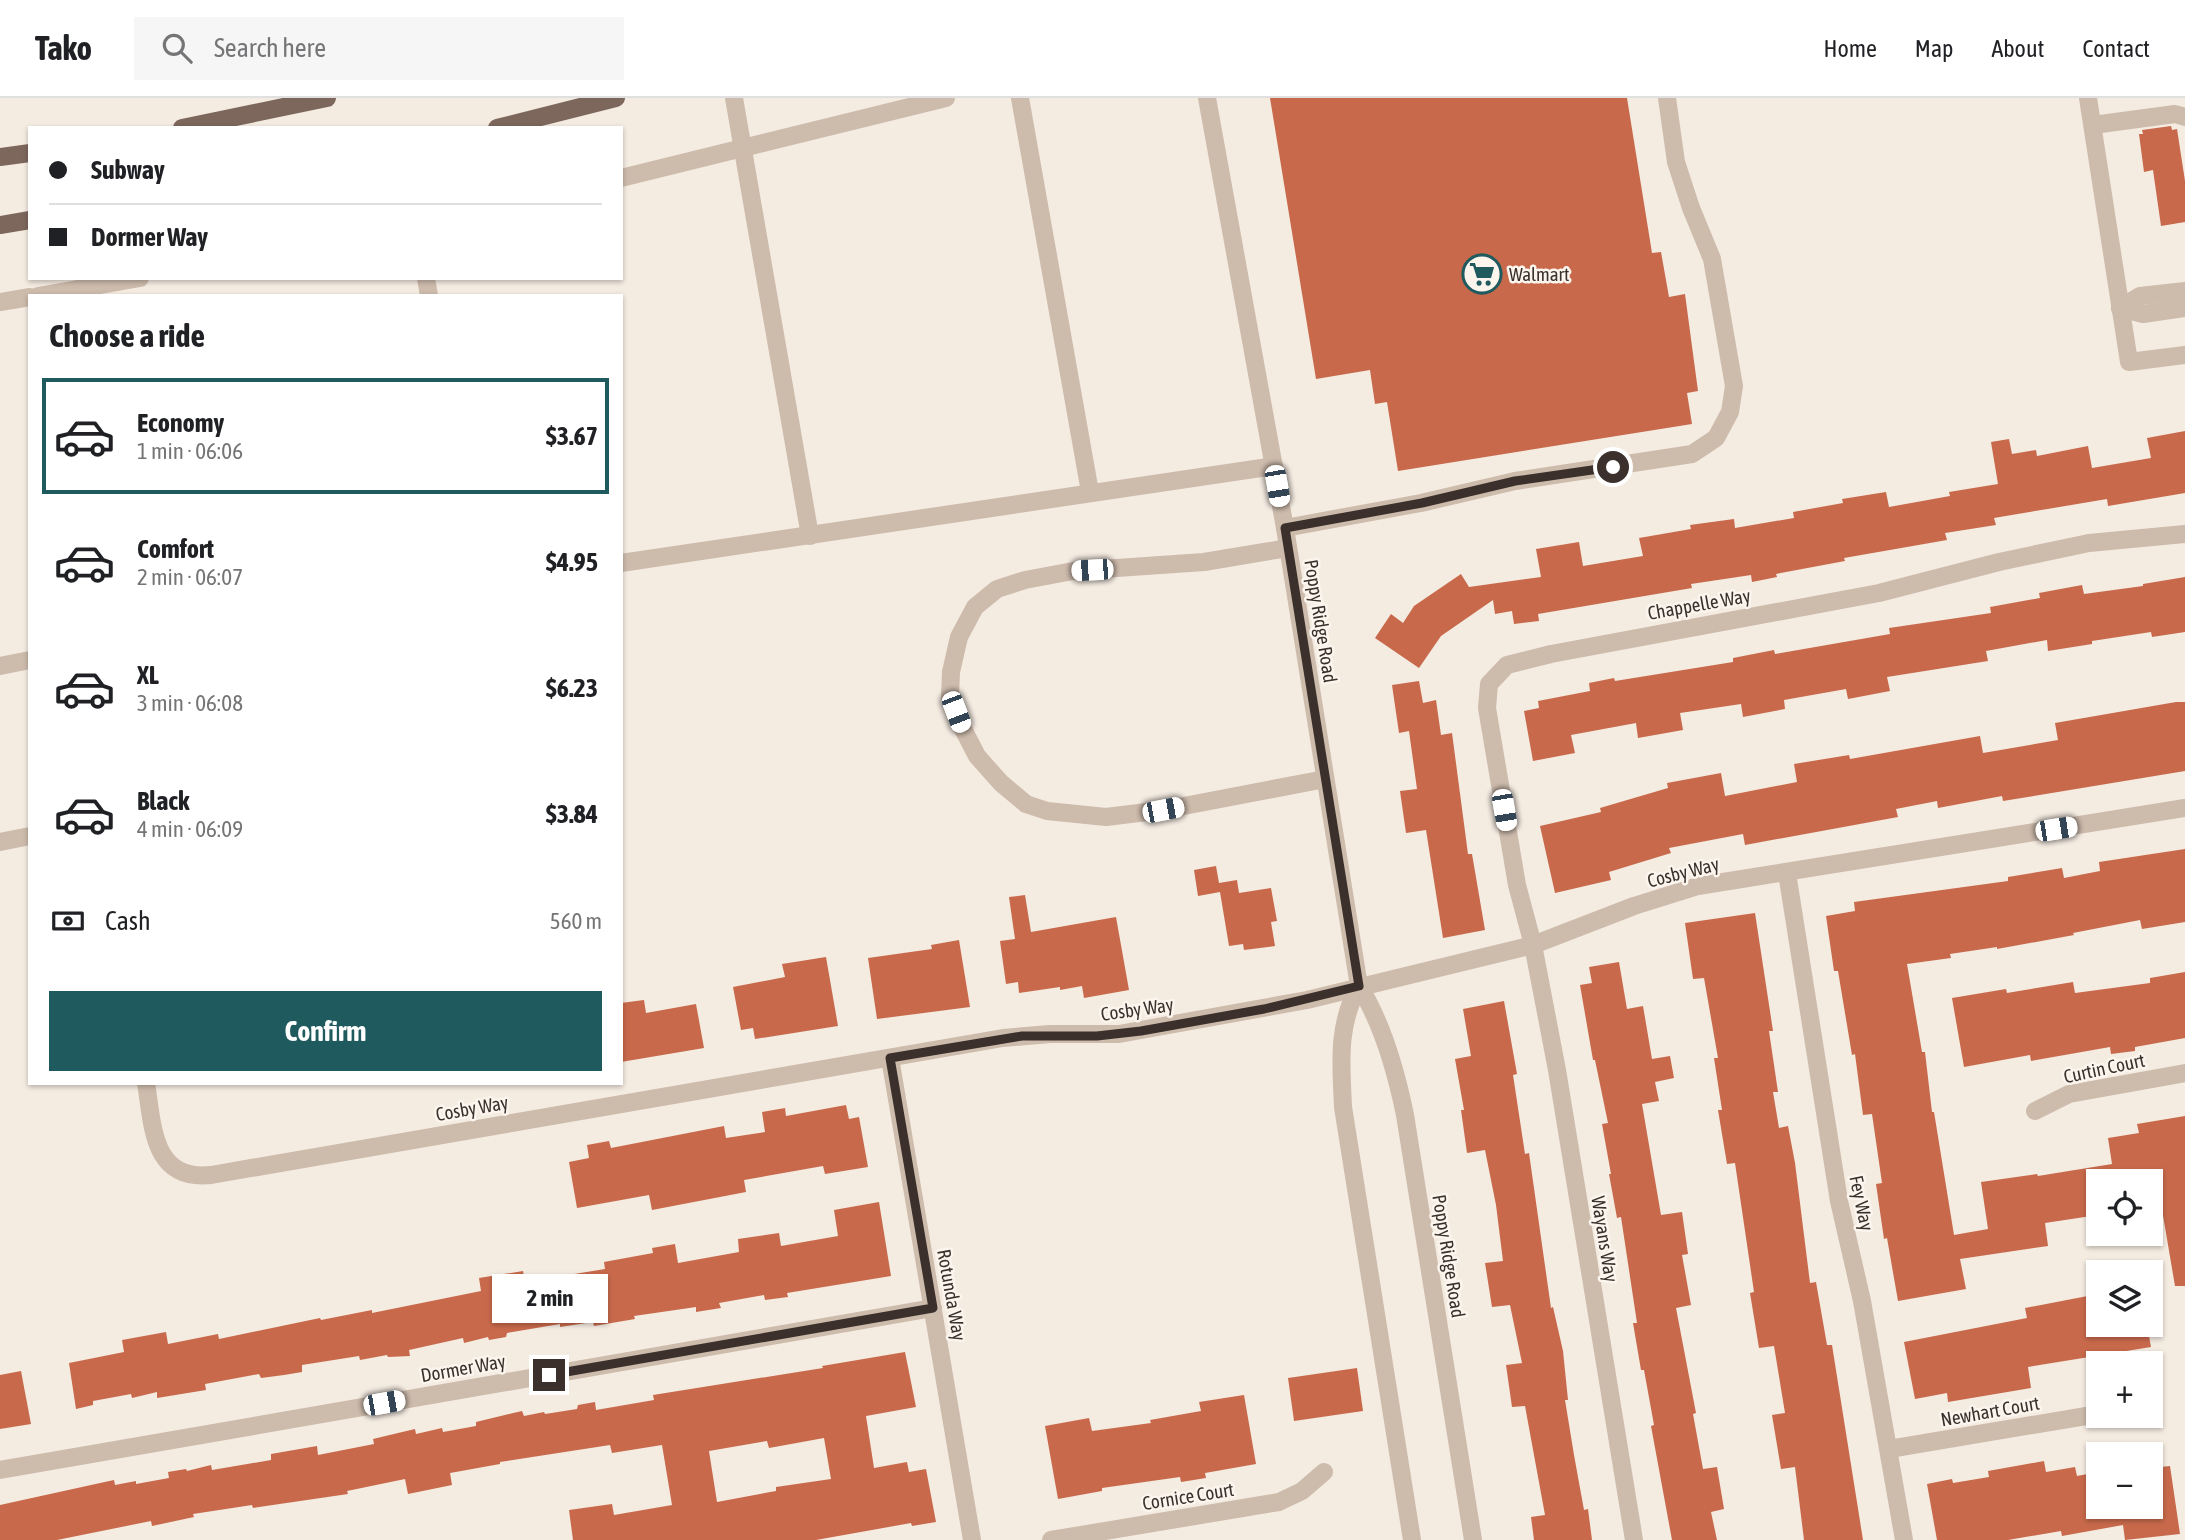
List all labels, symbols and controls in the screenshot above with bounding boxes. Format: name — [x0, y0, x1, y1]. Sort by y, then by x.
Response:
search box — [134, 17, 624, 80]
text: Tako — [35, 29, 92, 67]
icon: search — [158, 29, 196, 67]
text: Search here — [214, 33, 326, 63]
text: Home — [1823, 35, 1877, 62]
text: Map — [1915, 35, 1953, 62]
text: About — [1991, 35, 2044, 62]
text: Contact — [2082, 35, 2150, 62]
text: Subway — [91, 155, 165, 185]
text: Dormer Way — [91, 222, 208, 252]
supermarket icon: Walmart — [1461, 253, 1503, 295]
place label: Walmart — [1509, 263, 1569, 285]
text: Choose a ride — [49, 317, 205, 354]
icon: car — [53, 405, 116, 468]
text: Economy — [137, 408, 224, 438]
text: $3.67 — [546, 421, 598, 451]
text: 1 min · 06:06 — [137, 438, 243, 464]
route start — [1597, 451, 1629, 483]
car — [1264, 463, 1291, 509]
icon: car — [53, 531, 116, 594]
text: Comfort — [137, 534, 214, 564]
text: $4.95 — [546, 547, 598, 577]
car — [1071, 558, 1114, 582]
street label: Poppy Ridge Road — [1300, 558, 1342, 684]
text: 2 min · 06:07 — [137, 564, 243, 590]
street label: Chappelle Way — [1646, 584, 1752, 624]
icon: car — [53, 657, 116, 720]
text: XL — [137, 660, 159, 690]
text: $6.23 — [546, 673, 598, 703]
car — [939, 689, 974, 735]
text: 3 min · 06:08 — [137, 690, 243, 716]
icon: car — [53, 783, 116, 846]
text: Black — [137, 786, 189, 816]
car — [1491, 787, 1518, 833]
car — [1141, 796, 1186, 824]
text: $3.84 — [546, 799, 598, 829]
car — [2034, 815, 2079, 843]
text: 4 min · 06:09 — [137, 816, 243, 842]
street label: Cosby Way — [1645, 852, 1721, 892]
icon: cash — [49, 902, 87, 940]
text: Cash — [105, 906, 151, 936]
text: 560 m — [550, 908, 602, 934]
button: Confirm — [49, 991, 602, 1071]
street label: Cosby Way — [1099, 993, 1175, 1025]
street label: Curtin Court — [2061, 1049, 2147, 1087]
street label: Cosby Way — [434, 1091, 510, 1125]
map controls — [2086, 1169, 2163, 1519]
button: locate — [2086, 1169, 2163, 1246]
street label: Fey Way — [1845, 1173, 1879, 1233]
street label: Poppy Ridge Road — [1428, 1193, 1470, 1319]
street label: Wayans Way — [1587, 1194, 1623, 1284]
street label: Rotunda Way — [933, 1247, 971, 1343]
button: layers — [2086, 1260, 2163, 1337]
callout: 2 min — [491, 1274, 607, 1322]
text: 2 min — [527, 1285, 573, 1311]
street label: Dormer Way — [419, 1350, 507, 1386]
button: + — [2086, 1351, 2163, 1428]
route end — [533, 1359, 565, 1391]
car — [362, 1389, 407, 1417]
street label: Newhart Court — [1939, 1391, 2041, 1431]
button: − — [2086, 1442, 2163, 1519]
street label: Cornice Court — [1141, 1478, 1235, 1514]

